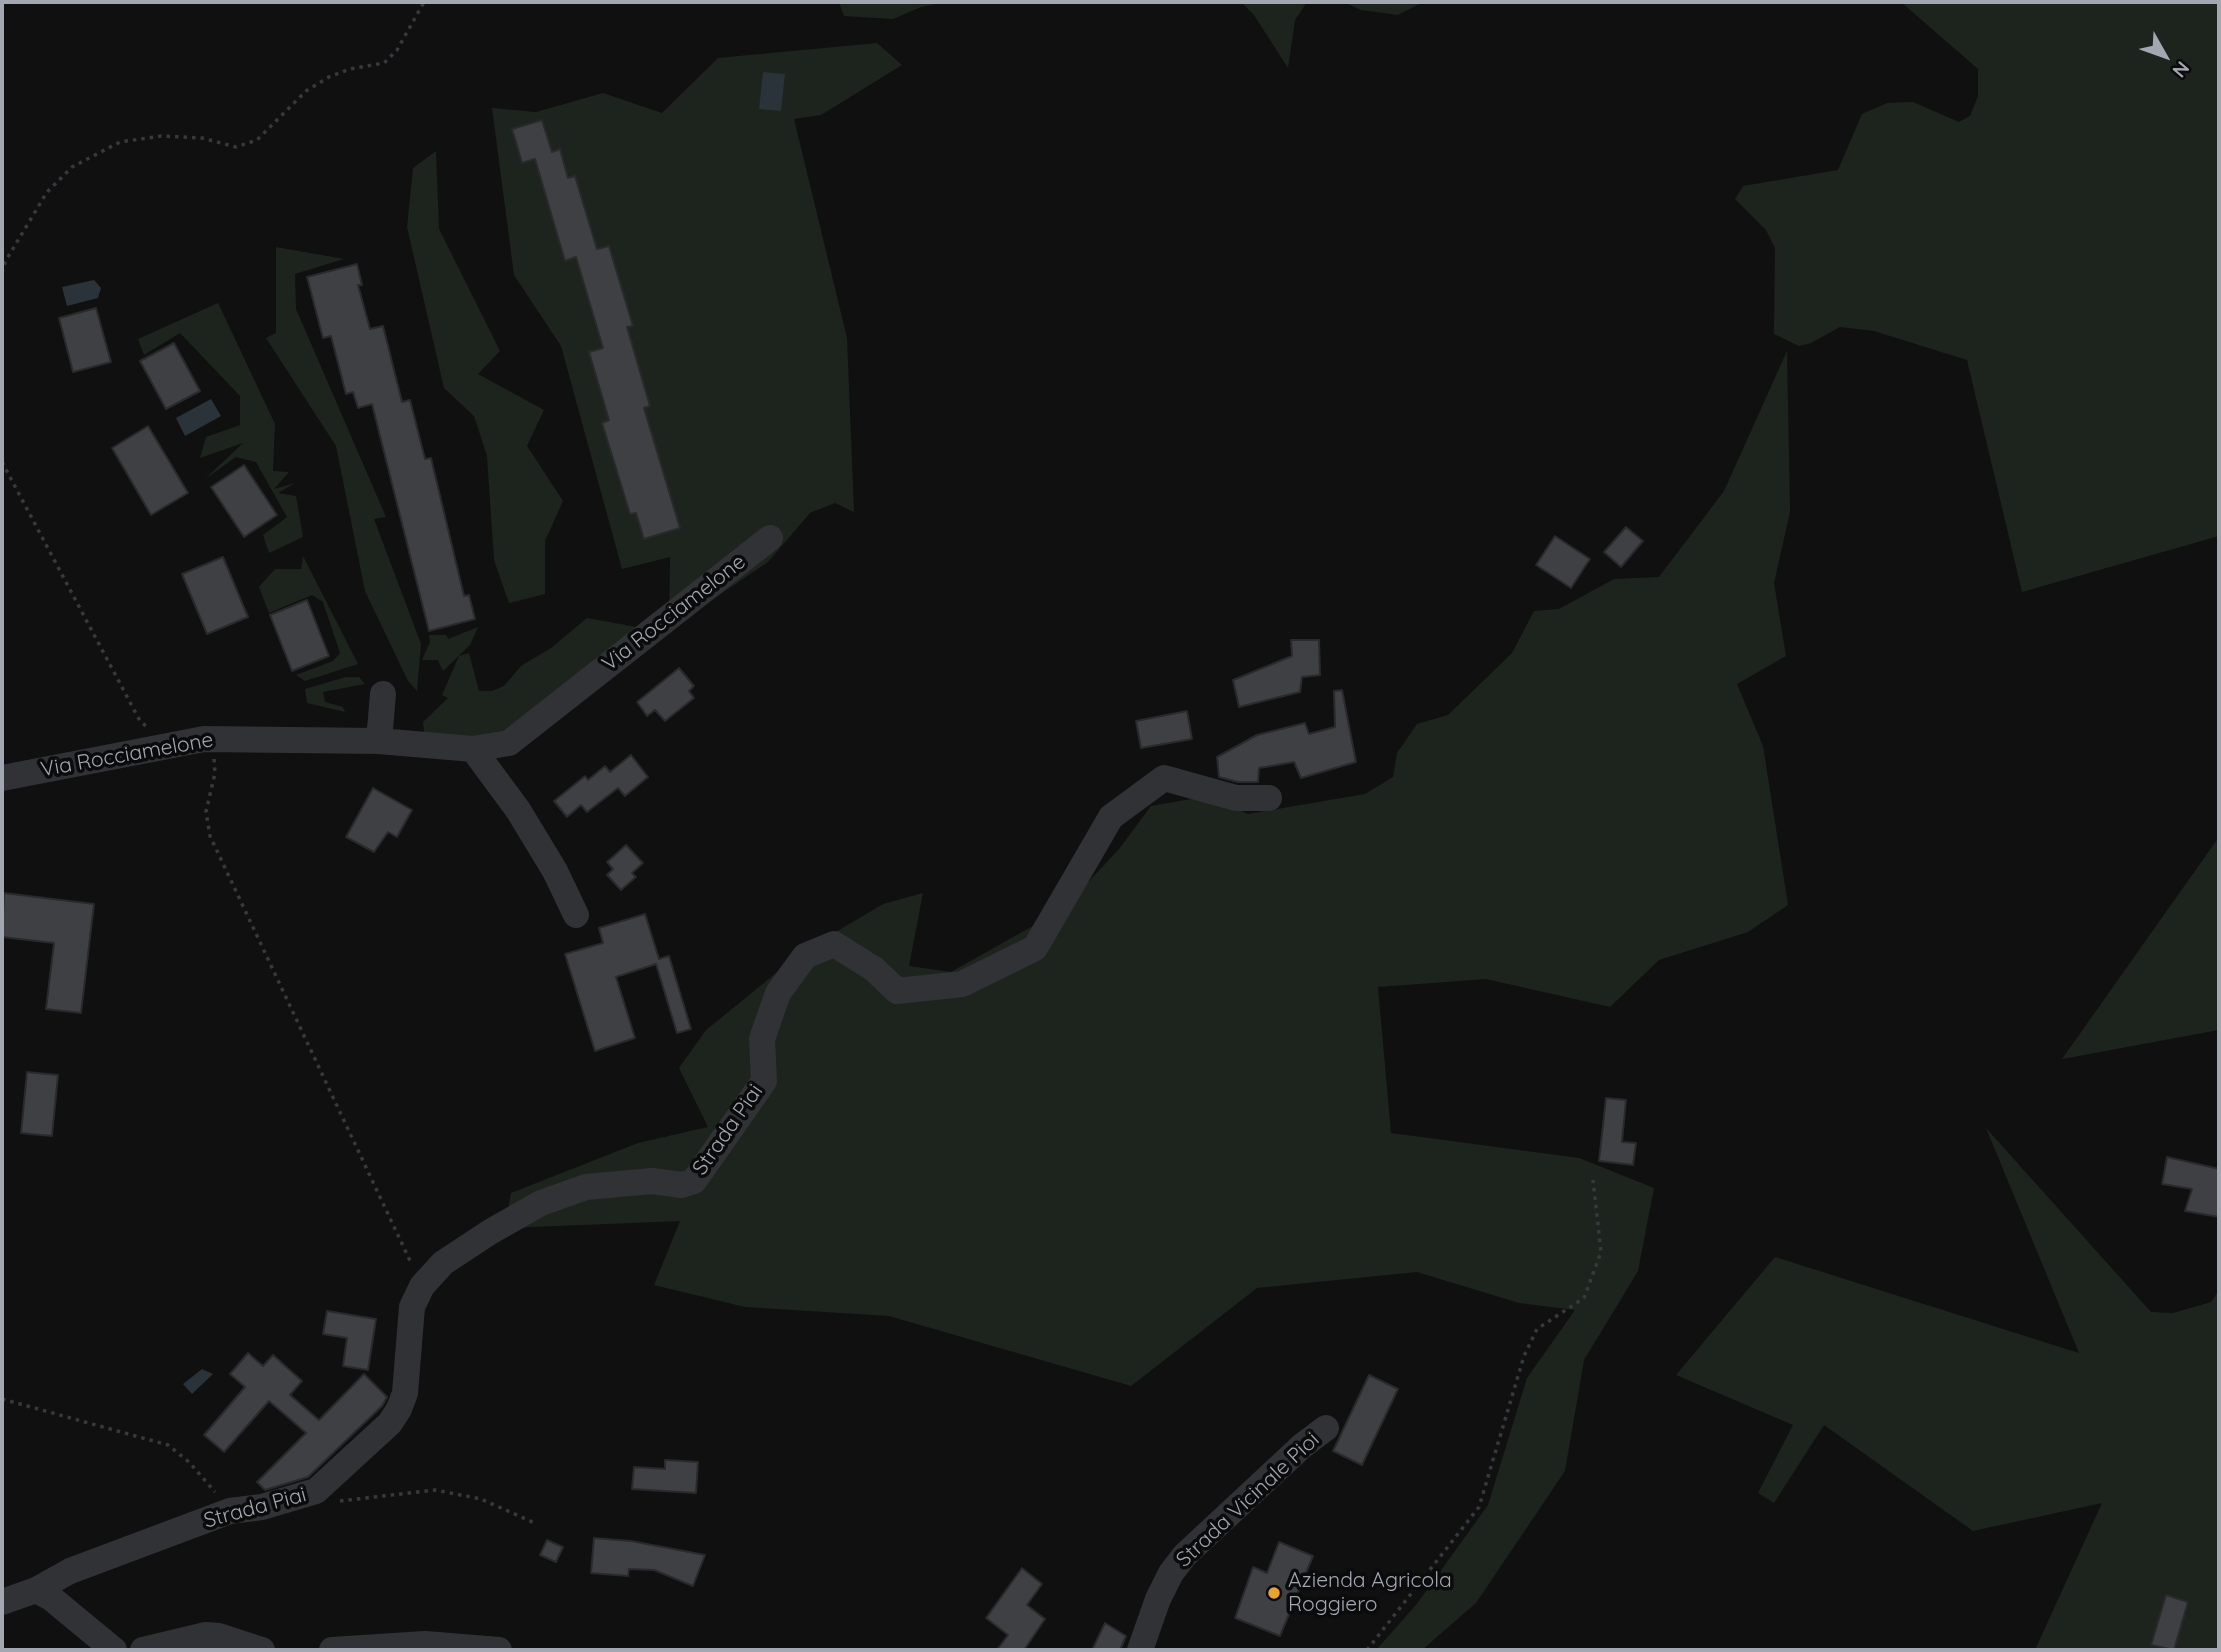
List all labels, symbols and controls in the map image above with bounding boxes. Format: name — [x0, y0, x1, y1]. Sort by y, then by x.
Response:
north arrow — [2130, 21, 2200, 91]
text: N — [2167, 56, 2195, 83]
street label: Via Rocciamelone — [597, 549, 751, 677]
street label: Via Rocciamelone — [39, 727, 215, 783]
street label: Strada Piai — [688, 1080, 768, 1180]
street label: Strada Vicinale Pioi — [1171, 1427, 1325, 1573]
street label: Strada Piai — [201, 1482, 309, 1534]
place label: Azienda Agricola Roggiero — [1288, 1568, 1452, 1618]
marker: Azienda Agricola Roggiero — [1266, 1585, 1282, 1601]

